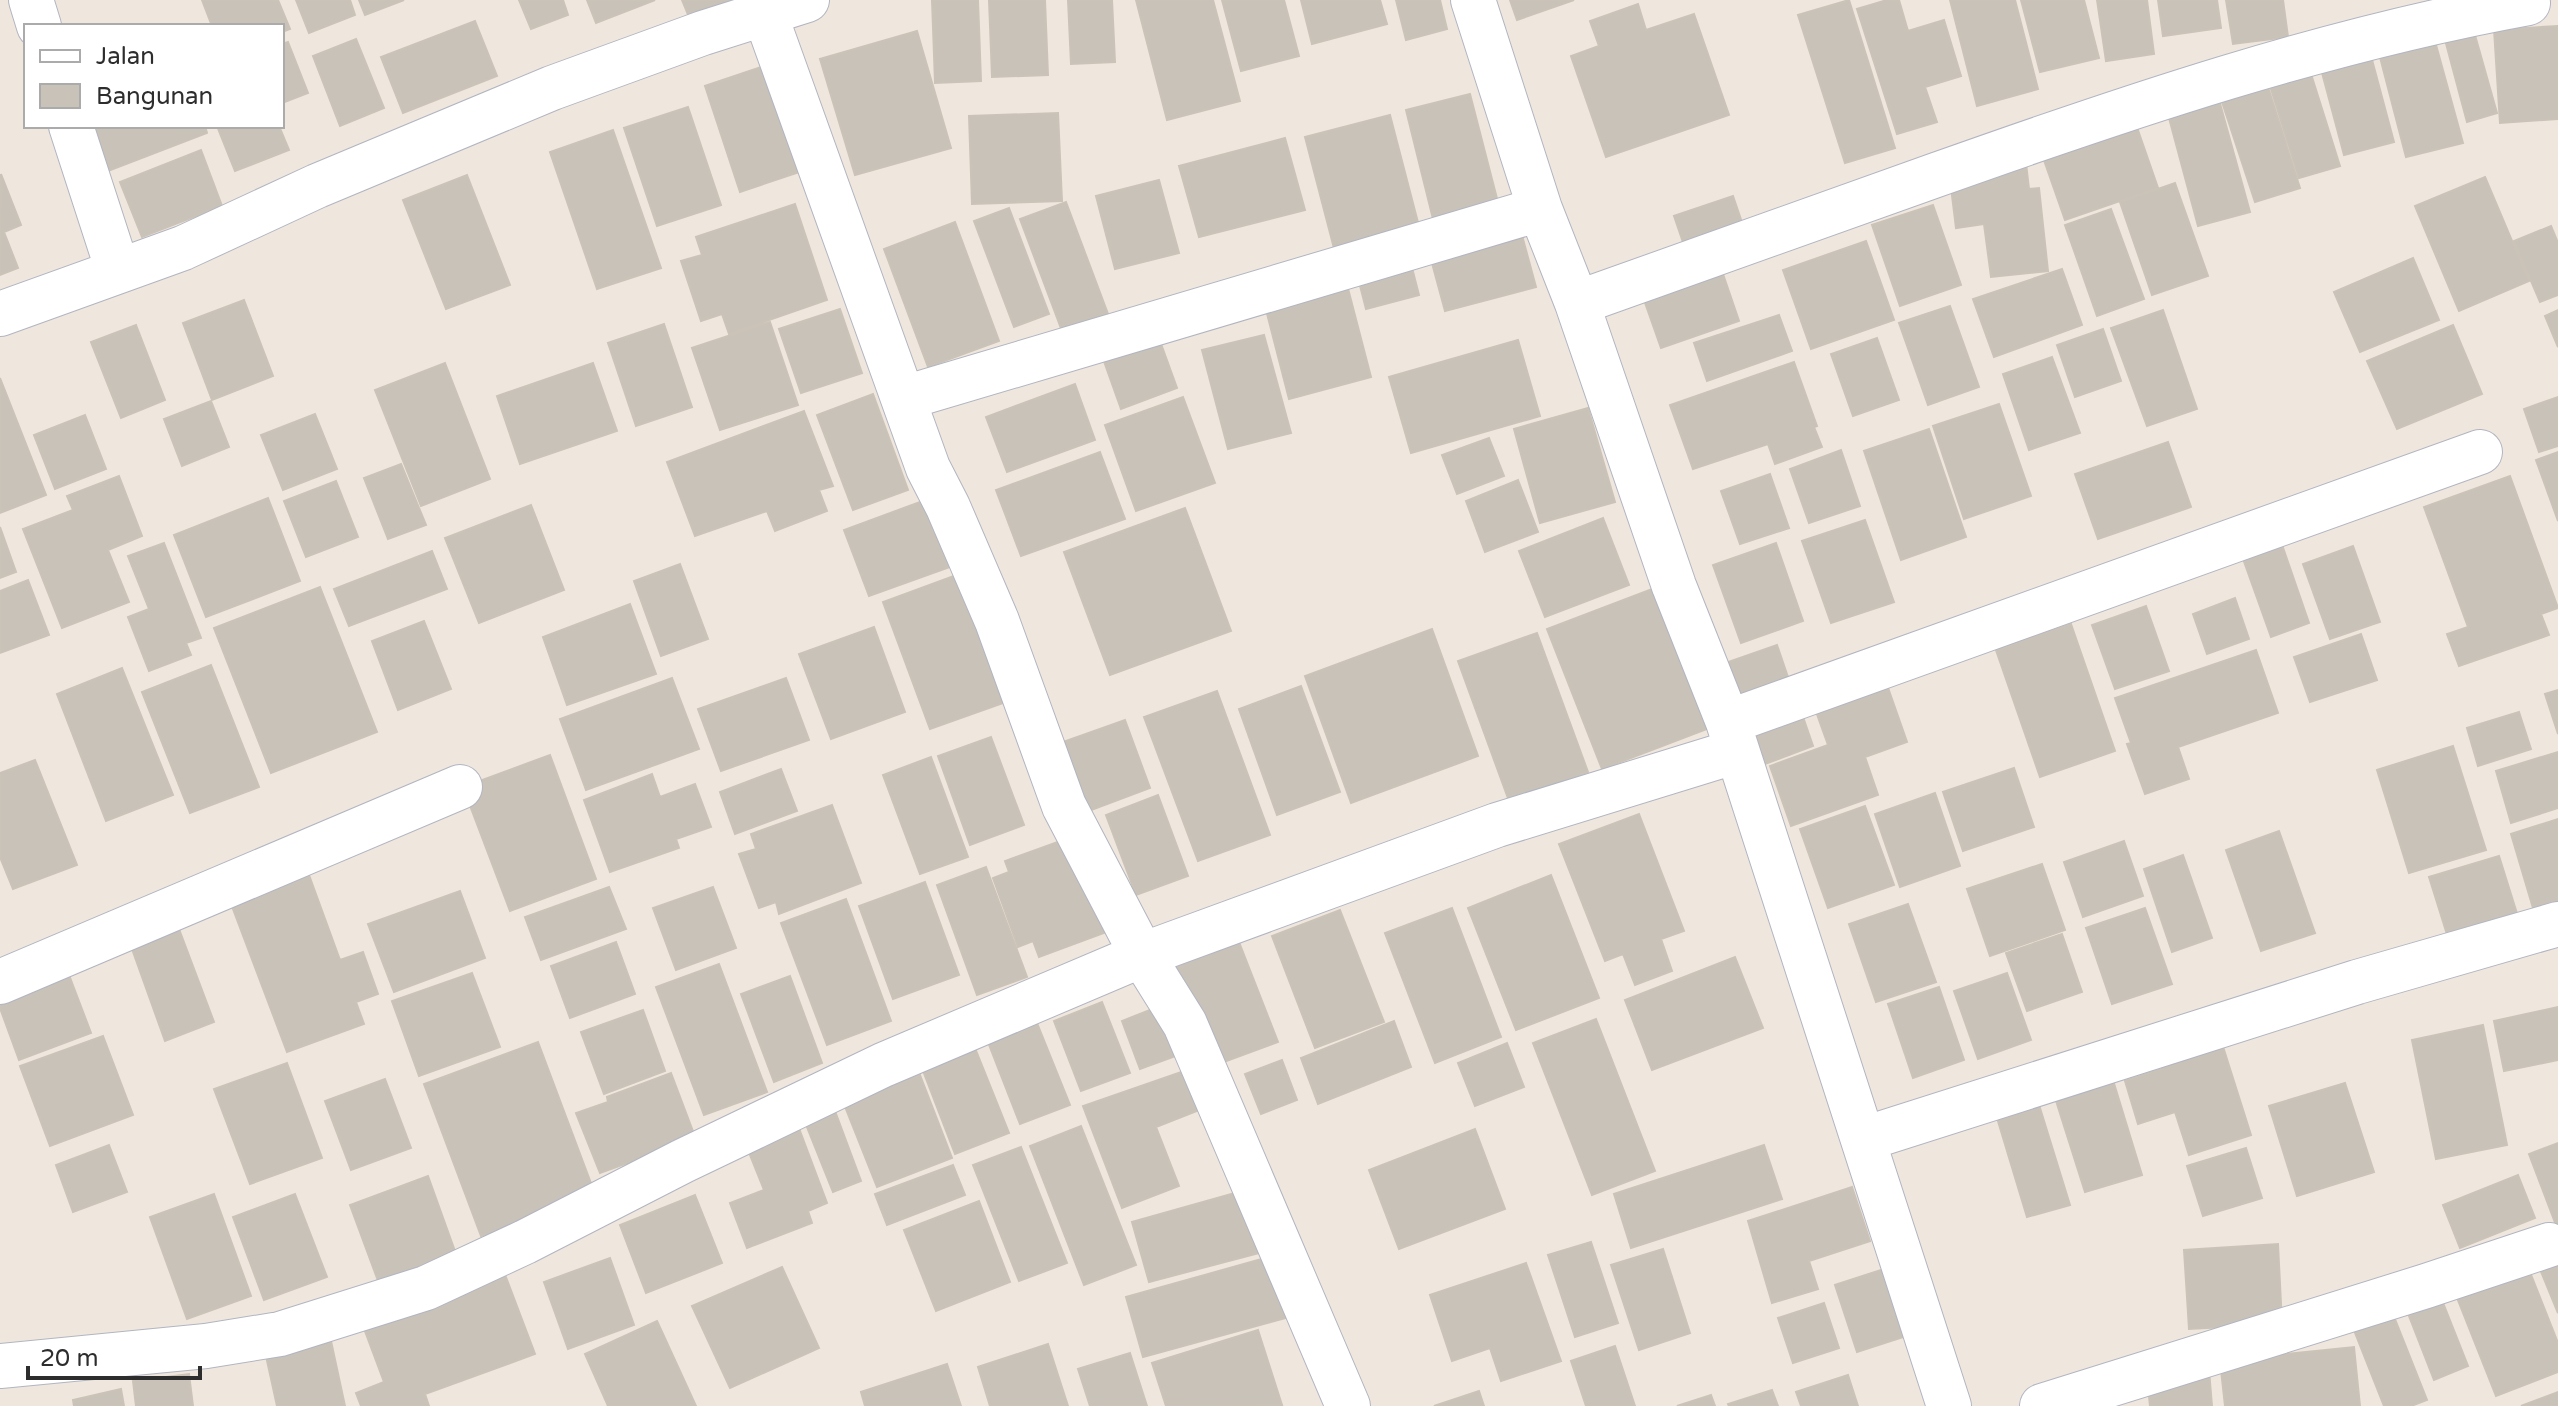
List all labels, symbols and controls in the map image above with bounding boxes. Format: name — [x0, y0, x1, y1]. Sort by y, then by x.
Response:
legend — [24, 24, 284, 128]
text: Jalan — [96, 42, 155, 71]
text: Bangunan — [96, 82, 213, 111]
scale bar — [28, 1330, 200, 1380]
text: 20 m — [40, 1344, 98, 1373]

